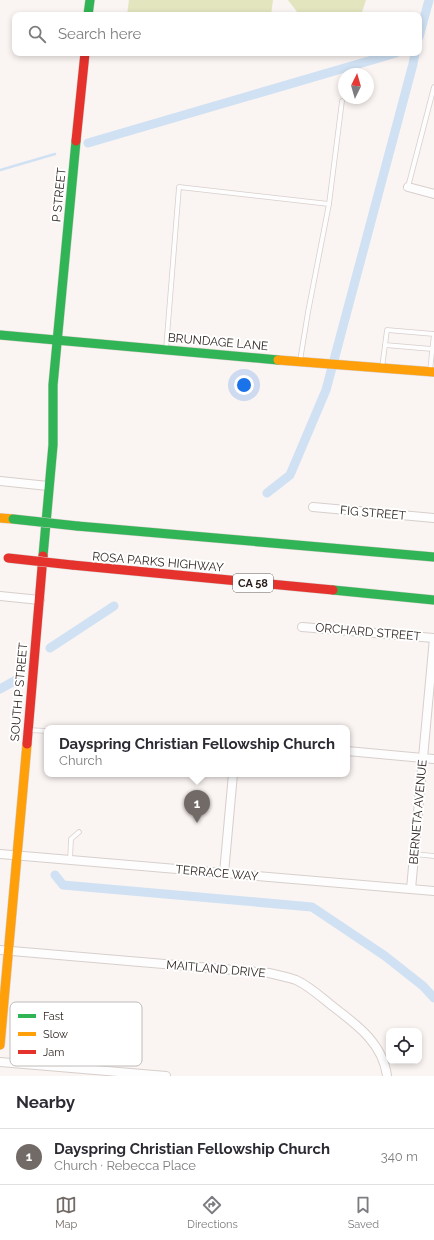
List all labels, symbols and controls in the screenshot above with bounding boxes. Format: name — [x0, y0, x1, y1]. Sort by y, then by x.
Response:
search box — [12, 12, 422, 56]
icon: search — [26, 23, 48, 45]
text: Search here — [58, 25, 141, 43]
north arrow — [338, 68, 374, 104]
street label: P STREET — [49, 166, 69, 223]
street label: BRUNDAGE LANE — [167, 331, 269, 353]
your location — [234, 375, 254, 395]
street label: FIG STREET — [339, 503, 407, 523]
street label: ROSA PARKS HIGHWAY — [92, 549, 224, 575]
road number: CA 58 — [233, 574, 273, 592]
street label: ORCHARD STREET — [315, 620, 422, 644]
street label: SOUTH P STREET — [8, 641, 30, 742]
popup — [44, 725, 350, 777]
text: Dayspring Christian Fellowship Church — [59, 735, 335, 753]
text: Church — [59, 753, 102, 768]
street label: BERNETA AVENUE — [406, 759, 430, 865]
pin: 1 — [184, 790, 210, 823]
street label: TERRACE WAY — [175, 862, 259, 884]
street label: MAITLAND DRIVE — [166, 958, 266, 980]
legend — [10, 1002, 142, 1066]
text: Fast — [43, 1010, 64, 1023]
text: Slow — [43, 1028, 68, 1041]
map controls — [386, 1028, 422, 1064]
button: locate — [386, 1028, 422, 1064]
text: Jam — [43, 1046, 64, 1059]
text: Nearby — [16, 1092, 75, 1112]
text: Dayspring Christian Fellowship Church — [54, 1140, 330, 1158]
text: 1 — [26, 1149, 32, 1164]
text: 340 m — [381, 1149, 418, 1164]
text: Church · Rebecca Place — [54, 1158, 196, 1173]
tab: Map — [55, 1194, 77, 1231]
tab: Directions — [187, 1194, 238, 1231]
tab: Saved — [348, 1194, 379, 1231]

